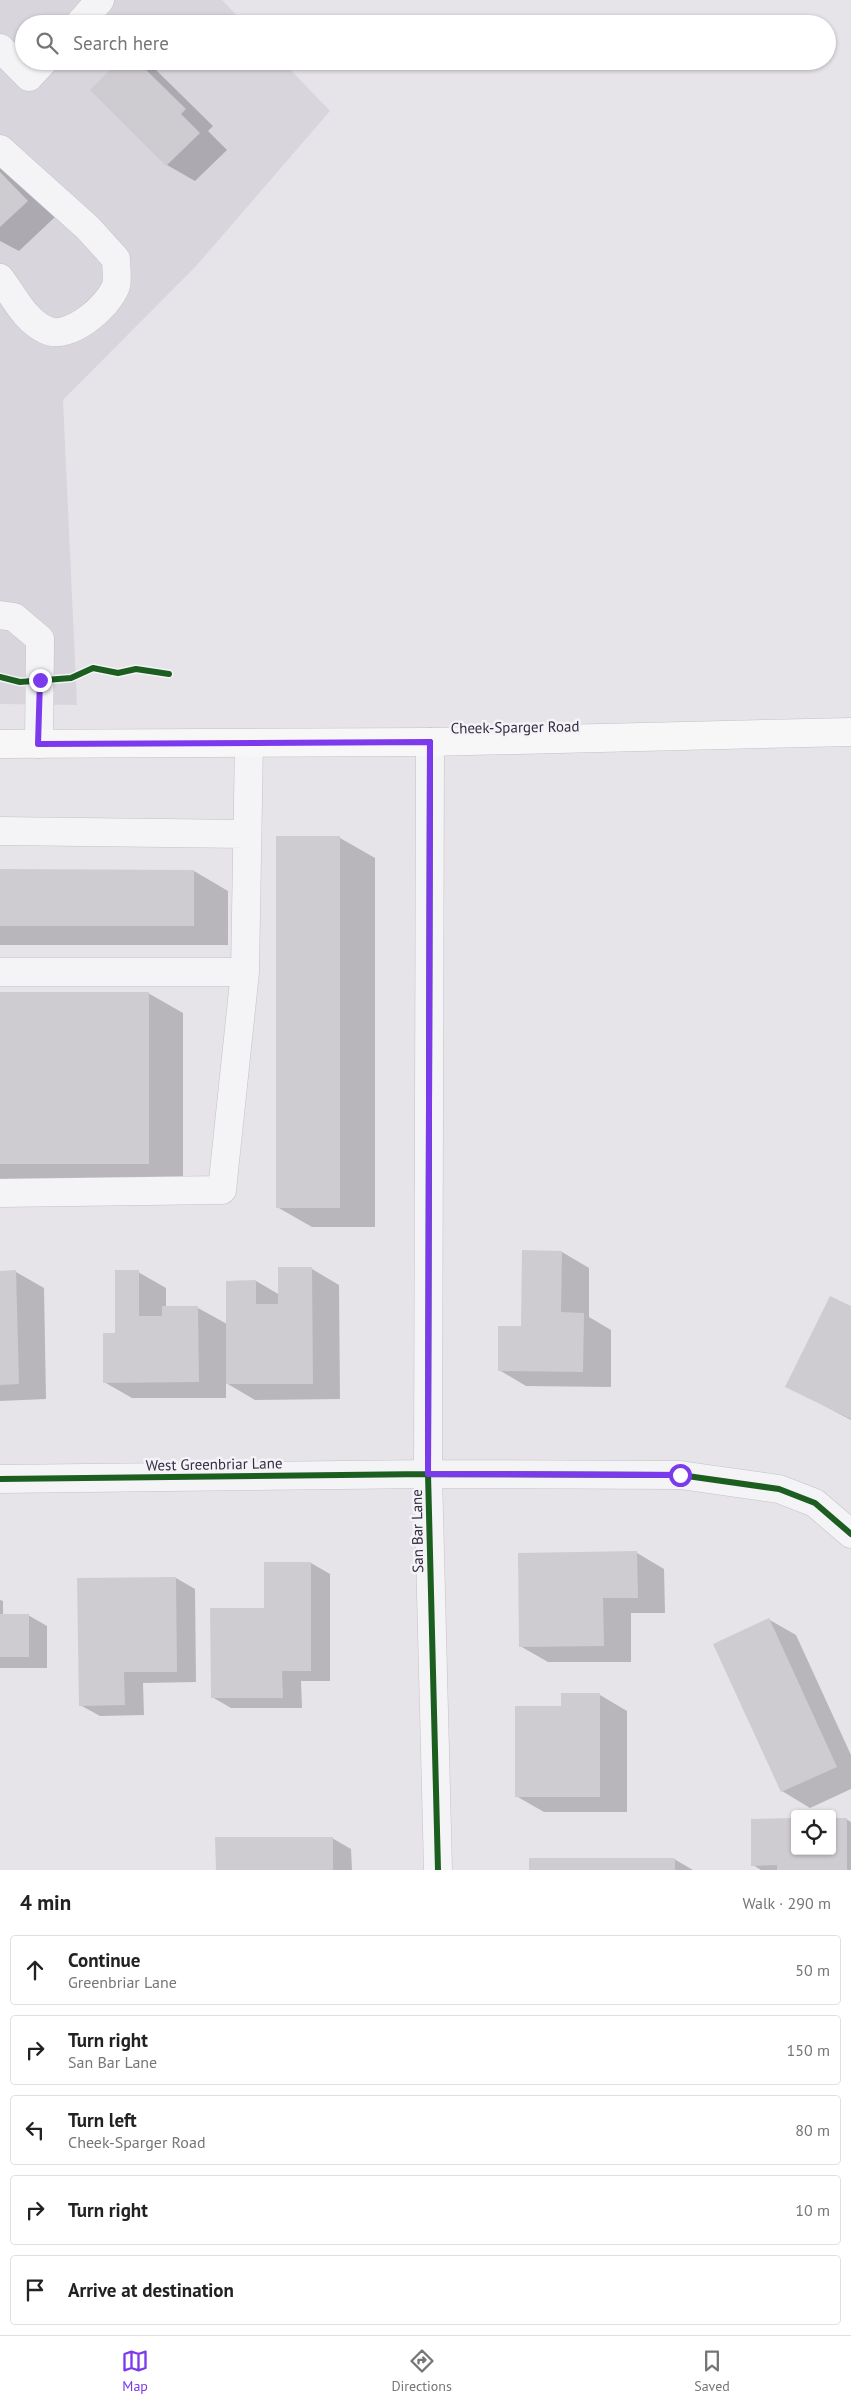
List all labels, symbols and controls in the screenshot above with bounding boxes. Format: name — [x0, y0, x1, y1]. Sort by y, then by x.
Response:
search box — [15, 15, 836, 70]
icon: search — [33, 29, 61, 57]
text: Search here — [73, 31, 169, 55]
route end — [29, 669, 52, 692]
street label: Cheek-Sparger Road — [450, 716, 580, 738]
street label: West Greenbriar Lane — [145, 1453, 283, 1475]
route start — [669, 1464, 692, 1487]
street label: San Bar Lane — [407, 1489, 427, 1573]
map controls — [791, 1810, 836, 1855]
button: locate — [791, 1810, 836, 1855]
text: 4 min — [20, 1889, 71, 1916]
text: Walk · 290 m — [742, 1893, 831, 1913]
text: Continue — [68, 1948, 140, 1972]
icon: ahead — [21, 1956, 49, 1984]
text: 50 m — [795, 1960, 830, 1980]
text: Greenbriar Lane — [68, 1972, 177, 1992]
text: Turn right — [68, 2028, 148, 2052]
icon: right — [21, 2036, 49, 2064]
text: 150 m — [787, 2040, 830, 2060]
text: San Bar Lane — [68, 2052, 157, 2072]
text: Turn left — [68, 2108, 137, 2132]
icon: left — [21, 2116, 49, 2144]
text: 80 m — [795, 2120, 830, 2140]
text: Cheek-Sparger Road — [68, 2132, 206, 2152]
icon: right — [21, 2196, 49, 2224]
text: Turn right — [68, 2198, 148, 2222]
text: 10 m — [795, 2200, 830, 2220]
icon: arrive — [21, 2276, 49, 2304]
text: Arrive at destination — [68, 2278, 234, 2302]
tab: Map — [121, 2347, 149, 2395]
tab: Directions — [391, 2347, 452, 2395]
tab: Saved — [694, 2347, 730, 2395]

